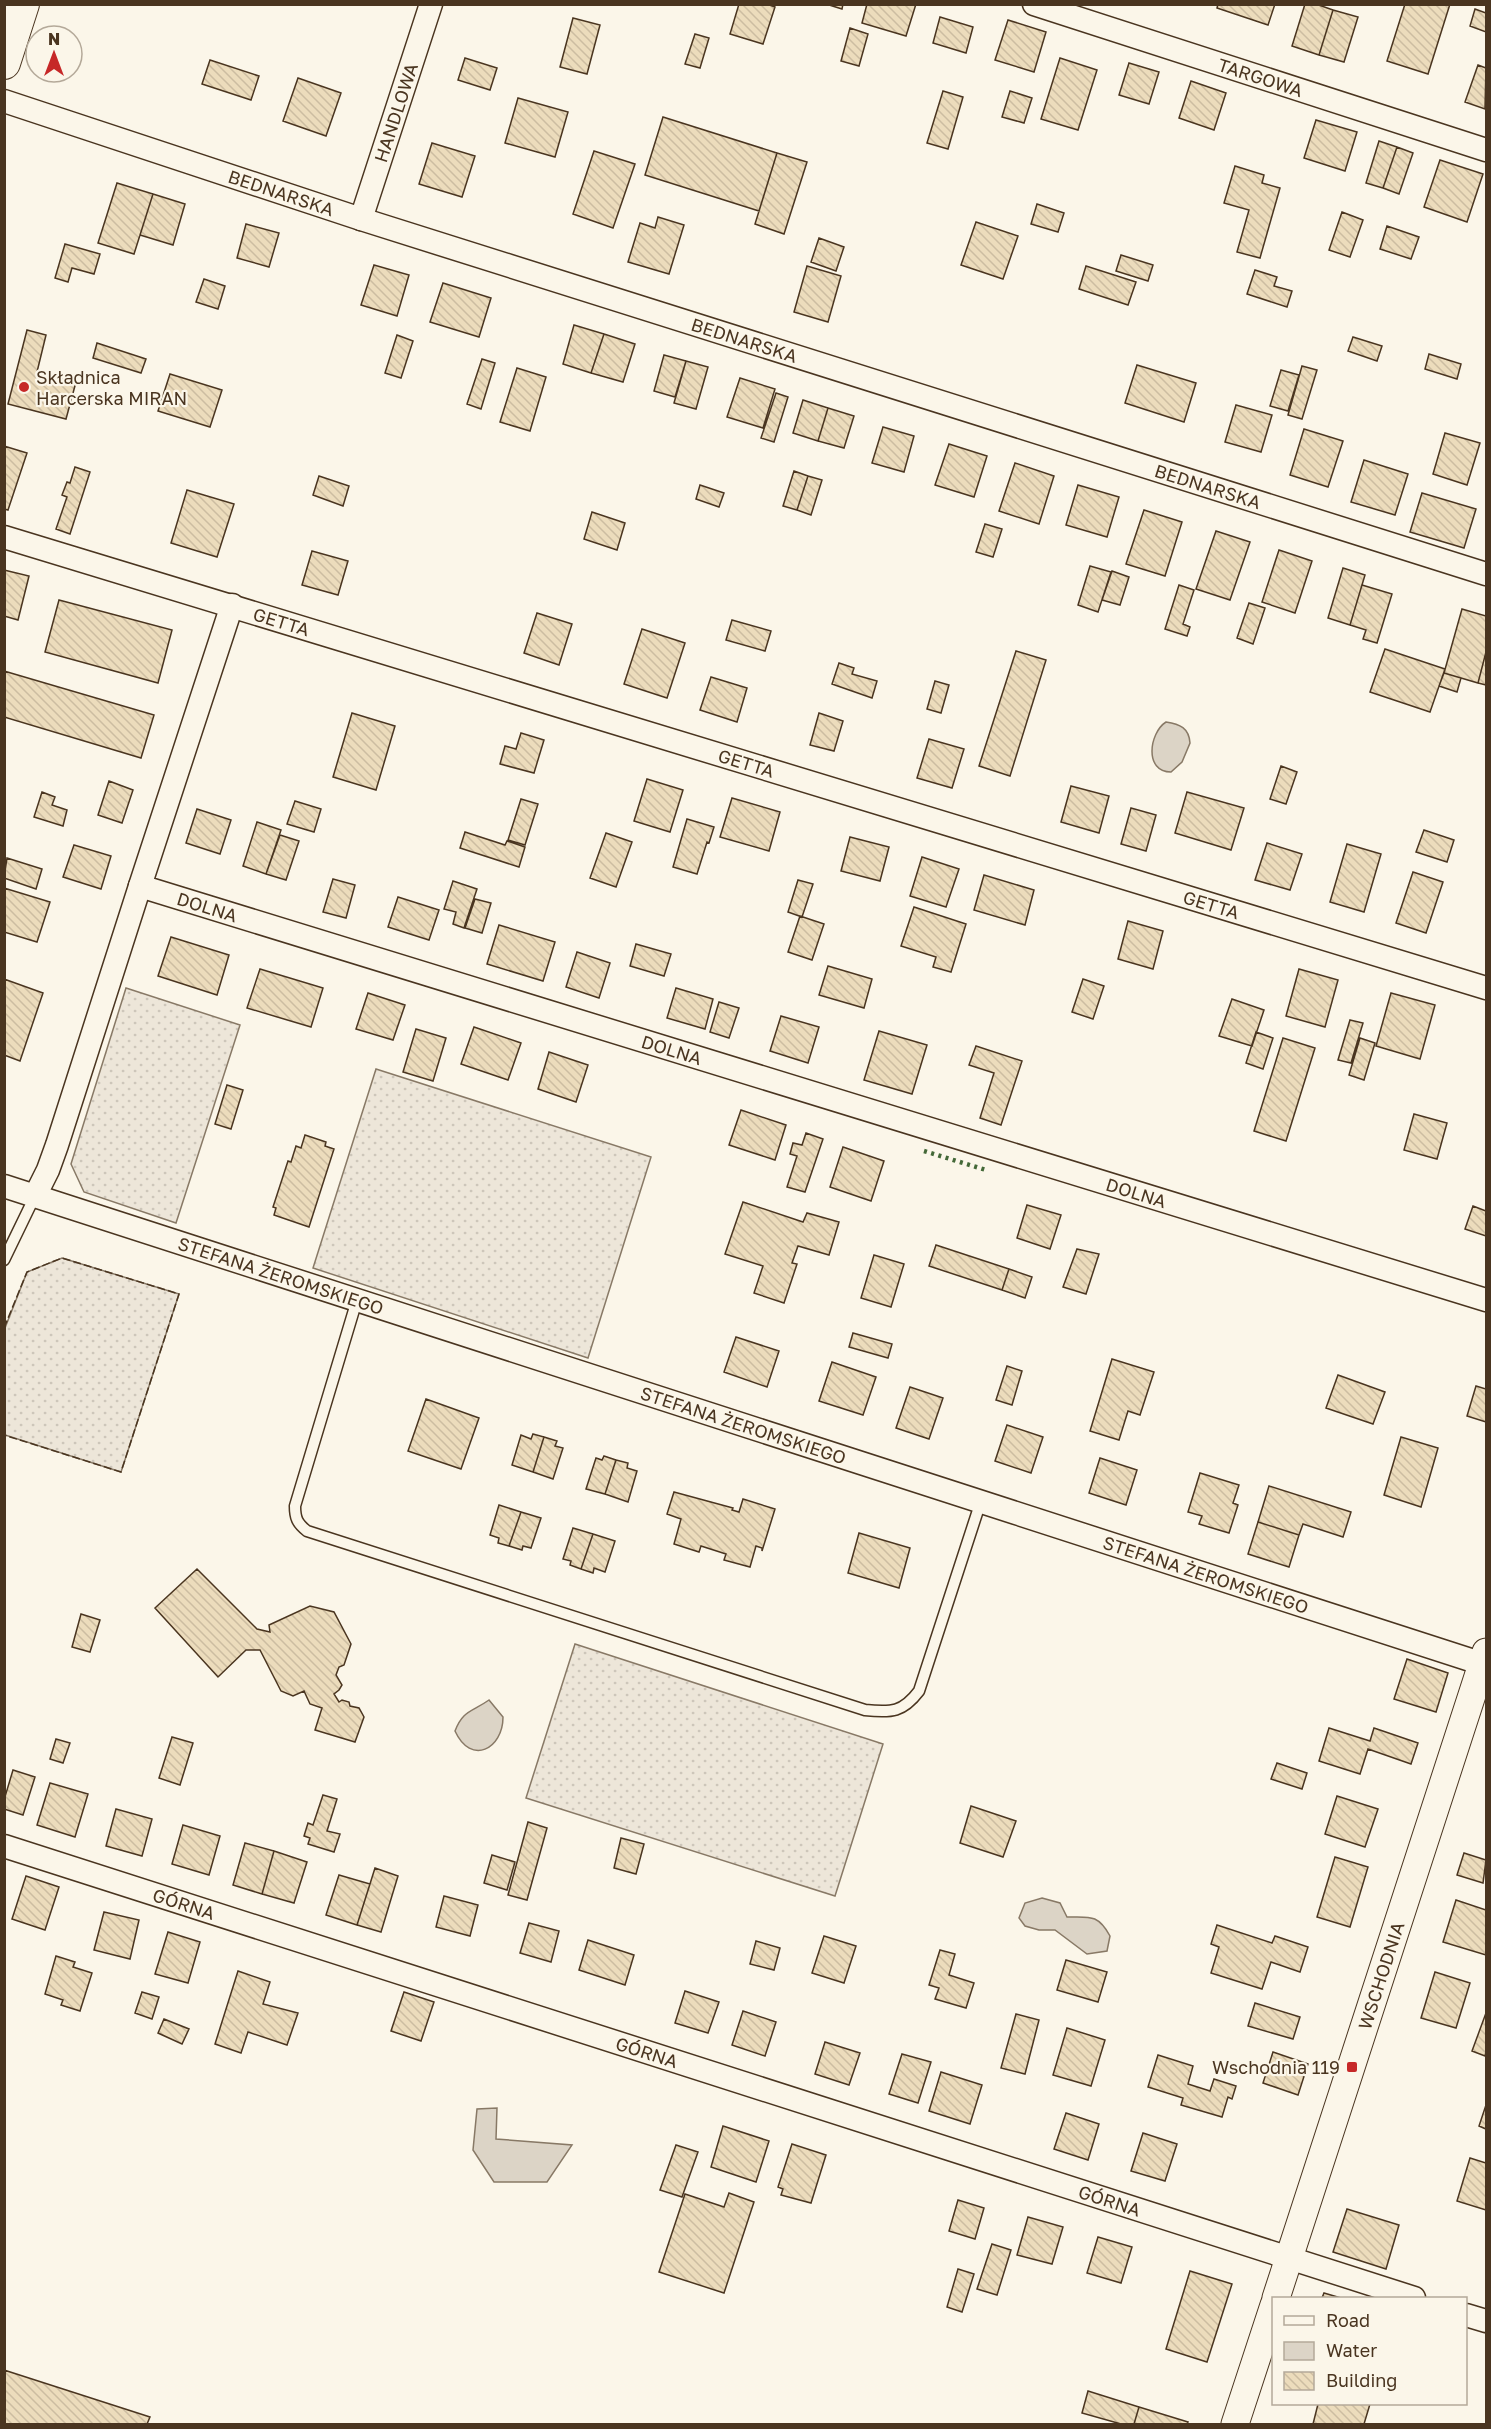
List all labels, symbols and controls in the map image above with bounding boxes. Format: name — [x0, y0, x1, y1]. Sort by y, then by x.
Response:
north arrow — [24, 24, 84, 84]
text: N — [48, 29, 60, 49]
street label: TARGOWA — [1215, 53, 1306, 101]
street label: HANDLOWA — [369, 60, 422, 165]
street label: BEDNARSKA — [226, 165, 337, 220]
street label: BEDNARSKA — [689, 313, 800, 367]
place label: Składnica Harcerska MIRAN — [36, 366, 187, 409]
marker: Składnica Harcerska MIRAN — [17, 380, 31, 394]
street label: BEDNARSKA — [1152, 459, 1264, 513]
street label: GETTA — [251, 603, 312, 640]
street label: GETTA — [716, 744, 777, 782]
street label: GETTA — [1181, 886, 1242, 923]
street label: DOLNA — [174, 887, 240, 926]
street label: DOLNA — [639, 1030, 705, 1069]
street label: DOLNA — [1103, 1173, 1169, 1212]
street label: STEFANA ŻEROMSKIEGO — [175, 1232, 386, 1319]
street label: STEFANA ŻEROMSKIEGO — [638, 1381, 849, 1468]
street label: STEFANA ŻEROMSKIEGO — [1100, 1531, 1311, 1618]
street label: GÓRNA — [150, 1883, 218, 1924]
street label: WSCHODNIA — [1353, 1919, 1409, 2032]
street label: GÓRNA — [613, 2032, 681, 2072]
place label: Wschodnia 119 — [1212, 2056, 1340, 2078]
marker: Wschodnia 119 — [1345, 2060, 1359, 2074]
street label: GÓRNA — [1076, 2180, 1143, 2221]
legend — [1272, 2297, 1467, 2405]
text: Road — [1326, 2309, 1370, 2331]
text: Water — [1326, 2339, 1377, 2361]
text: Building — [1326, 2369, 1397, 2391]

